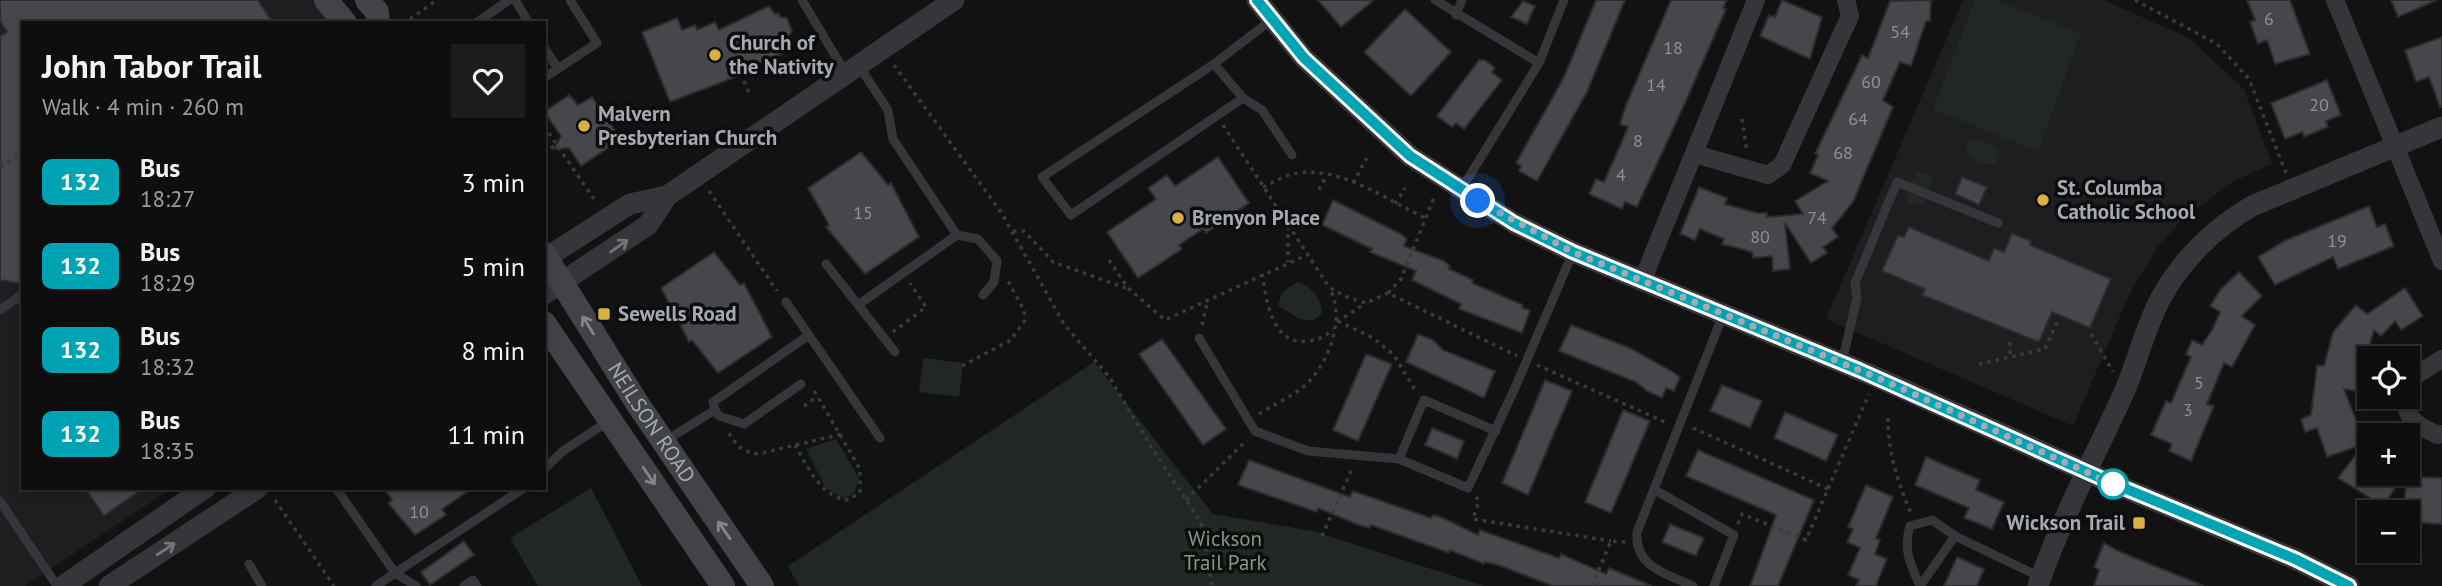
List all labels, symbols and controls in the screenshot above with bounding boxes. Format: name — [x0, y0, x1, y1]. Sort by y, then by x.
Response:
house number: 6 — [2264, 7, 2274, 30]
house number: 54 — [1890, 20, 1910, 43]
place label: Church of the Nativity — [729, 29, 834, 80]
house number: 18 — [1663, 36, 1683, 59]
text: John Tabor Trail — [42, 44, 261, 87]
button: heart — [451, 44, 525, 118]
marker: Church of the Nativity — [707, 47, 723, 63]
house number: 60 — [1861, 70, 1881, 93]
house number: 14 — [1646, 73, 1666, 96]
text: Walk · 4 min · 260 m — [42, 92, 244, 121]
house number: 20 — [2309, 93, 2329, 116]
place label: Malvern Presbyterian Church — [598, 100, 777, 151]
house number: 64 — [1848, 107, 1868, 130]
marker: Malvern Presbyterian Church — [576, 118, 592, 134]
house number: 8 — [1633, 129, 1643, 152]
house number: 68 — [1833, 141, 1853, 164]
text: Bus — [140, 151, 180, 184]
house number: 4 — [1616, 163, 1626, 186]
text: 132 — [60, 166, 101, 197]
text: 3 min — [462, 166, 525, 199]
place label: St. Columba Catholic School — [2057, 174, 2196, 225]
your location — [1460, 183, 1495, 218]
text: 18:27 — [140, 184, 195, 213]
marker: St. Columba Catholic School — [2035, 192, 2051, 208]
house number: 15 — [853, 201, 873, 224]
place label: Brenyon Place — [1192, 204, 1320, 231]
house number: 74 — [1807, 206, 1827, 229]
marker: Brenyon Place — [1170, 210, 1186, 226]
house number: 80 — [1750, 225, 1770, 248]
house number: 19 — [2327, 229, 2347, 252]
text: Bus — [140, 235, 180, 268]
one-way arrow — [609, 239, 628, 253]
text: 132 — [60, 250, 101, 281]
text: 5 min — [462, 250, 525, 283]
text: 18:29 — [140, 268, 195, 297]
place label: Sewells Road — [618, 300, 736, 327]
marker: Sewells Road — [596, 306, 612, 322]
one-way arrow — [580, 315, 594, 335]
text: Bus — [140, 319, 180, 352]
text: 132 — [60, 334, 101, 365]
text: 8 min — [462, 334, 525, 367]
map controls — [2357, 346, 2420, 563]
button: locate — [2357, 346, 2420, 409]
text: 18:32 — [140, 352, 195, 381]
street label: NEILSON ROAD — [602, 357, 702, 488]
house number: 5 — [2194, 371, 2204, 394]
house number: 3 — [2183, 398, 2193, 421]
text: Bus — [140, 403, 180, 436]
text: 132 — [60, 418, 101, 449]
text: 11 min — [447, 418, 525, 451]
button: + — [2357, 423, 2420, 486]
text: 18:35 — [140, 436, 195, 465]
one-way arrow — [642, 466, 656, 485]
unlabelled marker — [2098, 469, 2128, 499]
house number: 10 — [409, 500, 429, 523]
button: − — [2357, 500, 2420, 563]
place label: Wickson Trail — [2006, 509, 2126, 536]
marker: Wickson Trail — [2131, 515, 2147, 531]
one-way arrow — [717, 520, 731, 540]
park label: Wickson Trail Park — [1184, 525, 1267, 576]
one-way arrow — [155, 541, 175, 555]

